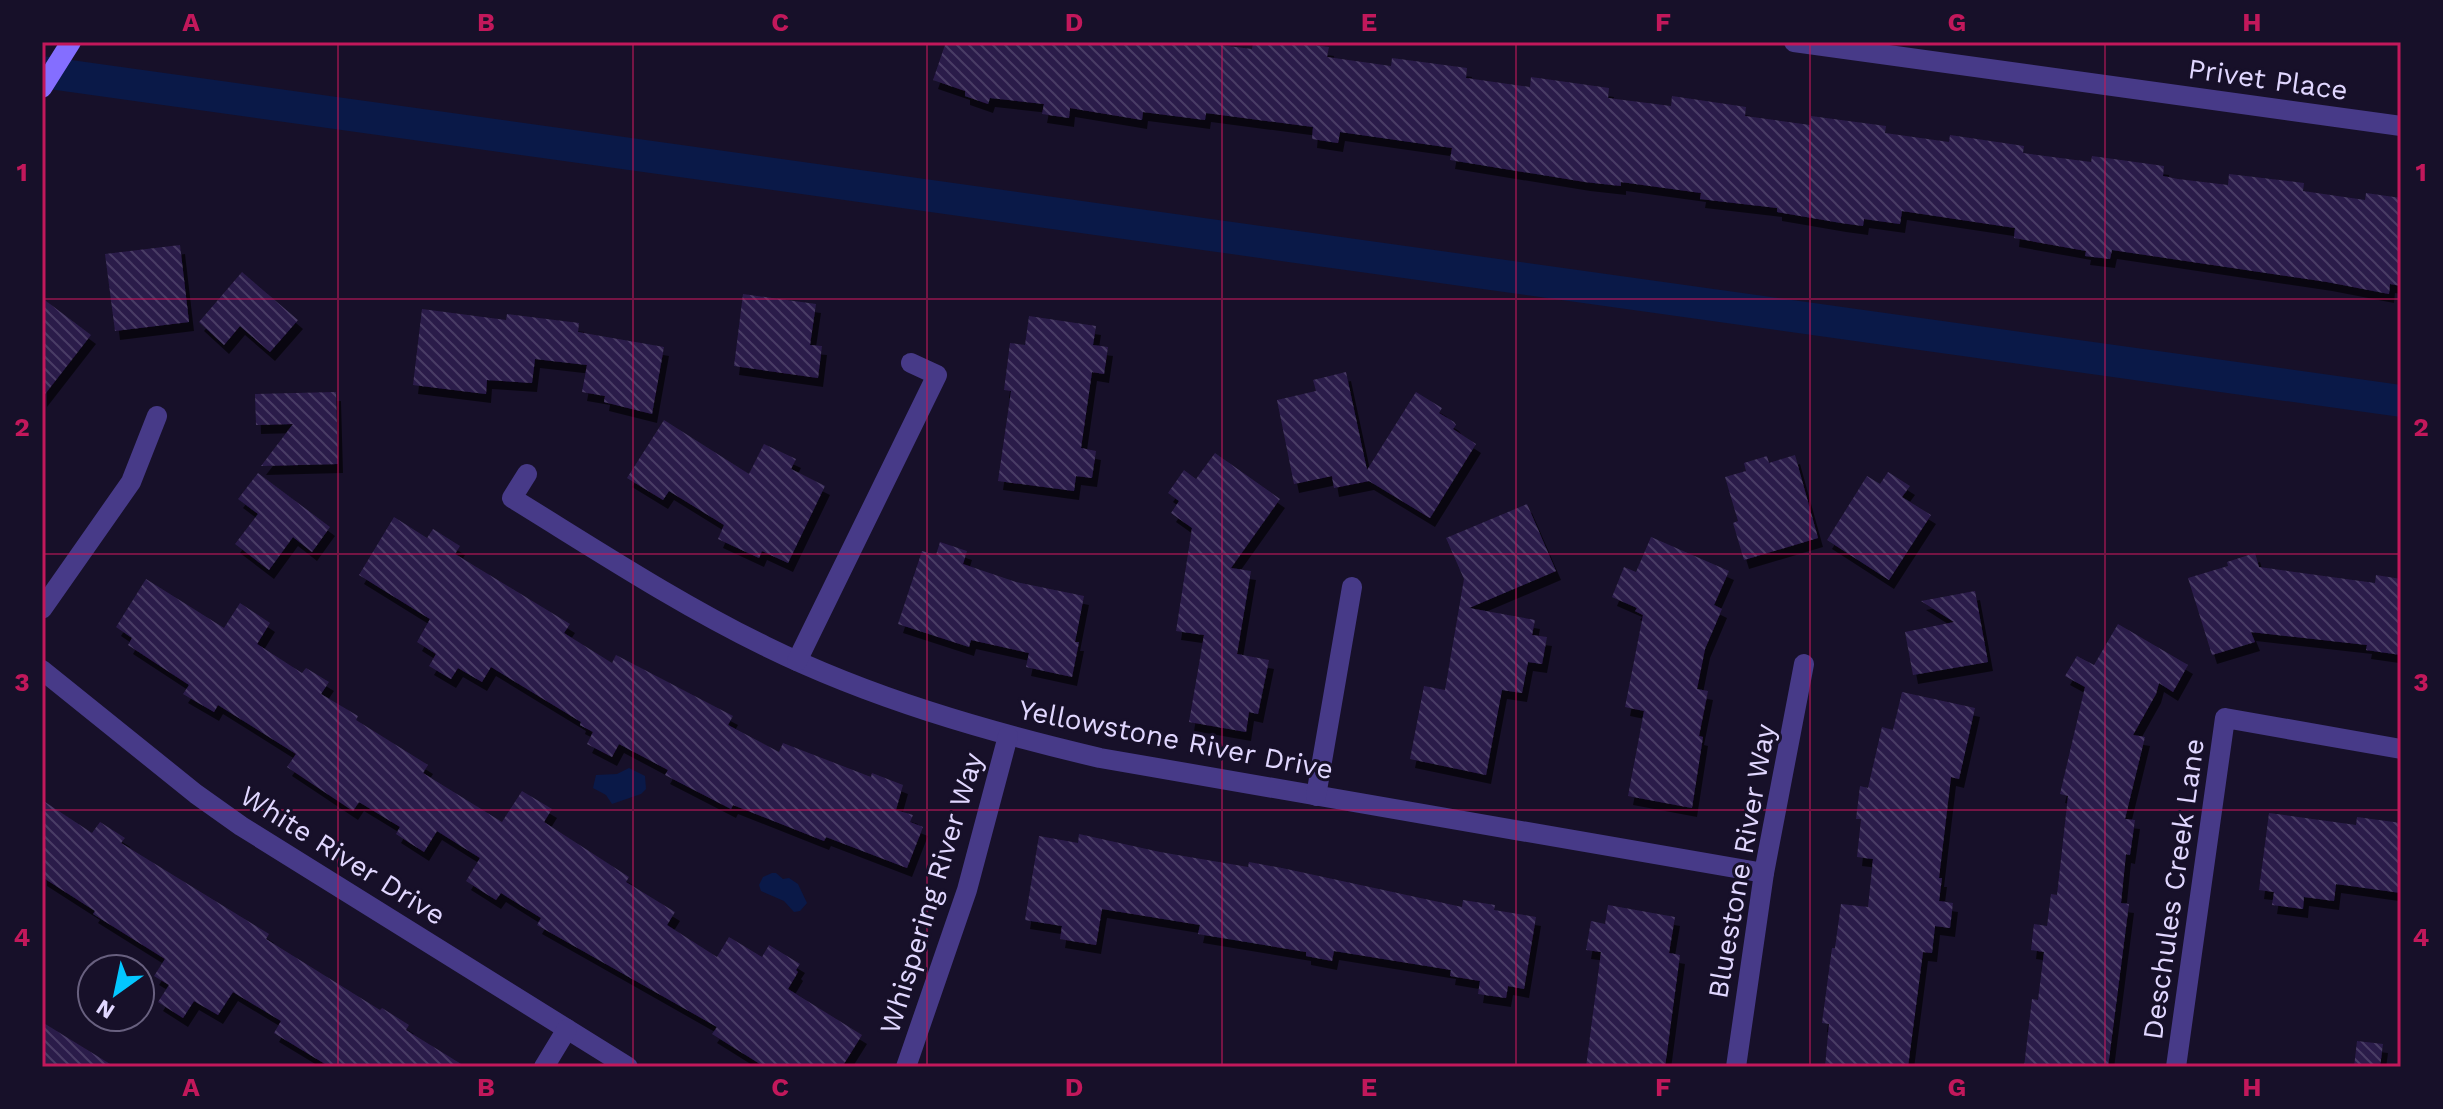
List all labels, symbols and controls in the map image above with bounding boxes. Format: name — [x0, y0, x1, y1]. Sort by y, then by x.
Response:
text: A — [182, 7, 200, 37]
text: B — [477, 7, 495, 37]
text: C — [771, 7, 789, 37]
text: D — [1065, 7, 1083, 37]
text: E — [1361, 7, 1377, 37]
text: F — [1655, 7, 1671, 37]
text: G — [1948, 7, 1966, 37]
text: H — [2242, 7, 2262, 37]
street label: Privet Place — [2186, 52, 2350, 107]
text: 1 — [16, 157, 28, 187]
text: 1 — [2415, 157, 2427, 187]
text: 2 — [14, 412, 30, 442]
text: 2 — [2413, 412, 2429, 442]
text: 3 — [14, 667, 30, 697]
text: 3 — [2413, 667, 2429, 697]
street label: Yellowstone River Drive — [1016, 693, 1336, 786]
street label: Bluestone River Way — [1701, 721, 1782, 1001]
street label: Deschules Creek Lane — [2136, 736, 2211, 1042]
street label: Whispering River Way — [873, 748, 990, 1038]
street label: White River Drive — [234, 779, 451, 932]
text: 4 — [14, 922, 31, 952]
text: 4 — [2413, 922, 2430, 952]
north arrow — [76, 953, 156, 1033]
text: N — [92, 994, 119, 1024]
text: A — [182, 1072, 200, 1102]
text: B — [477, 1072, 495, 1102]
text: C — [771, 1072, 789, 1102]
text: D — [1065, 1072, 1083, 1102]
text: E — [1361, 1072, 1377, 1102]
text: F — [1655, 1072, 1671, 1102]
text: G — [1948, 1072, 1966, 1102]
text: H — [2242, 1072, 2262, 1102]

